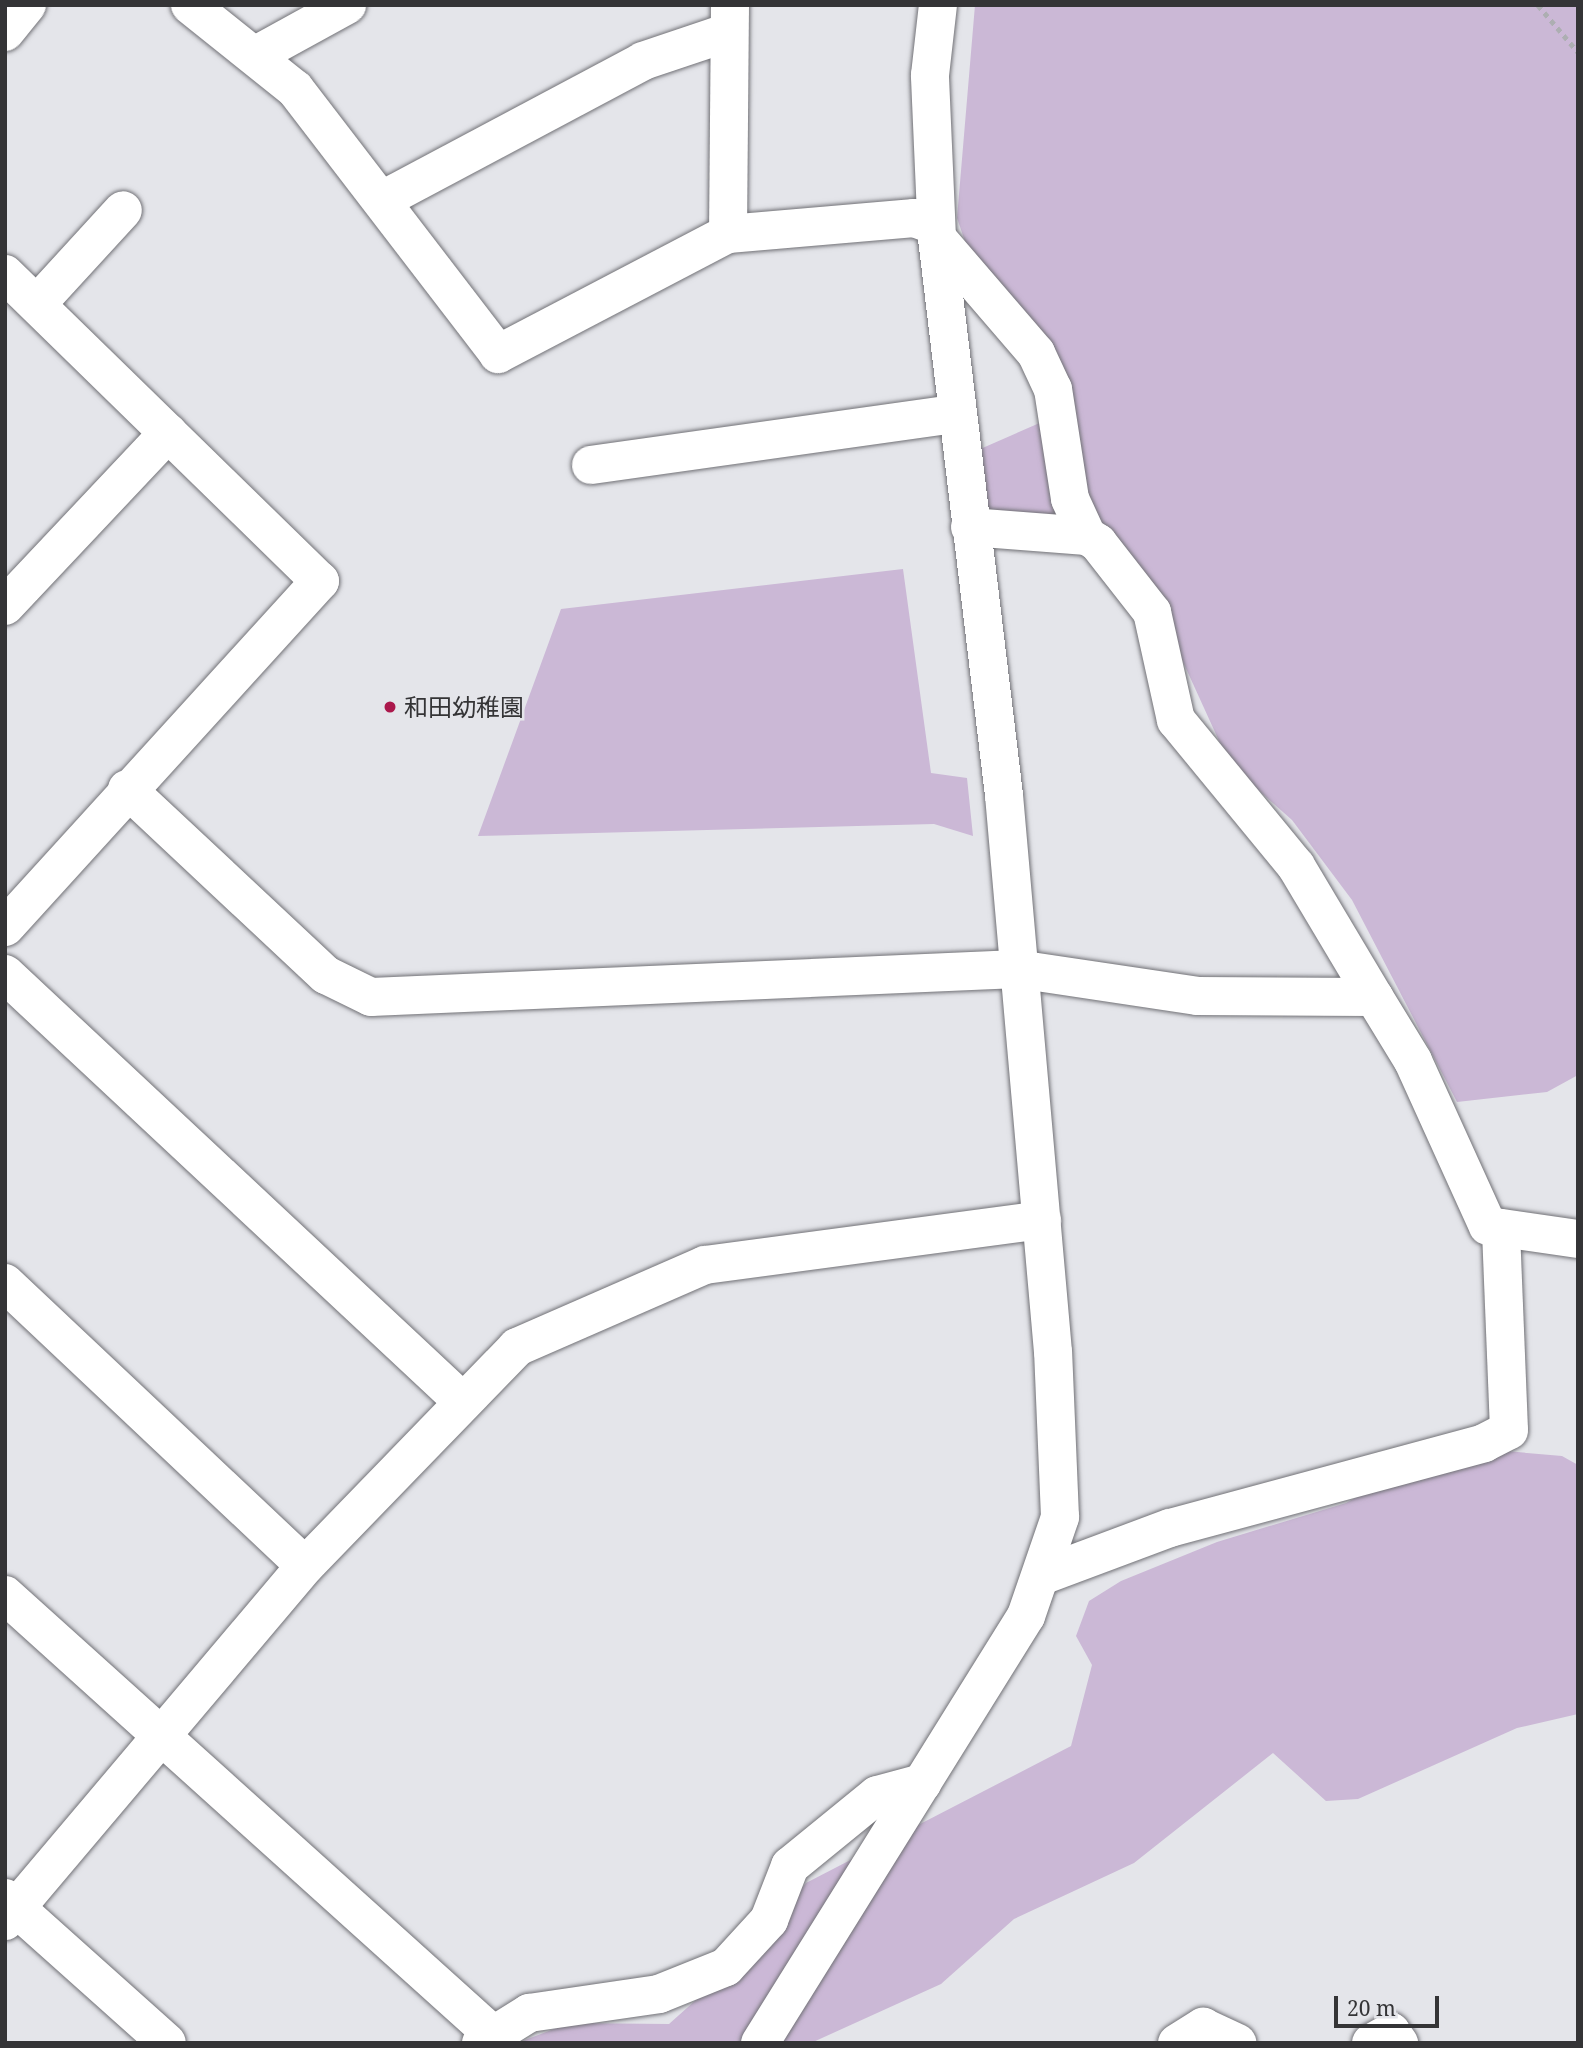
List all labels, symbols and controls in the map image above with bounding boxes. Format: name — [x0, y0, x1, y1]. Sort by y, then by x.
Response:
place label: 和田幼稚園 — [404, 693, 524, 721]
marker: 和田幼稚園 — [382, 699, 398, 715]
scale bar — [1338, 1982, 1443, 2026]
text: 20 m — [1347, 1994, 1396, 2022]

